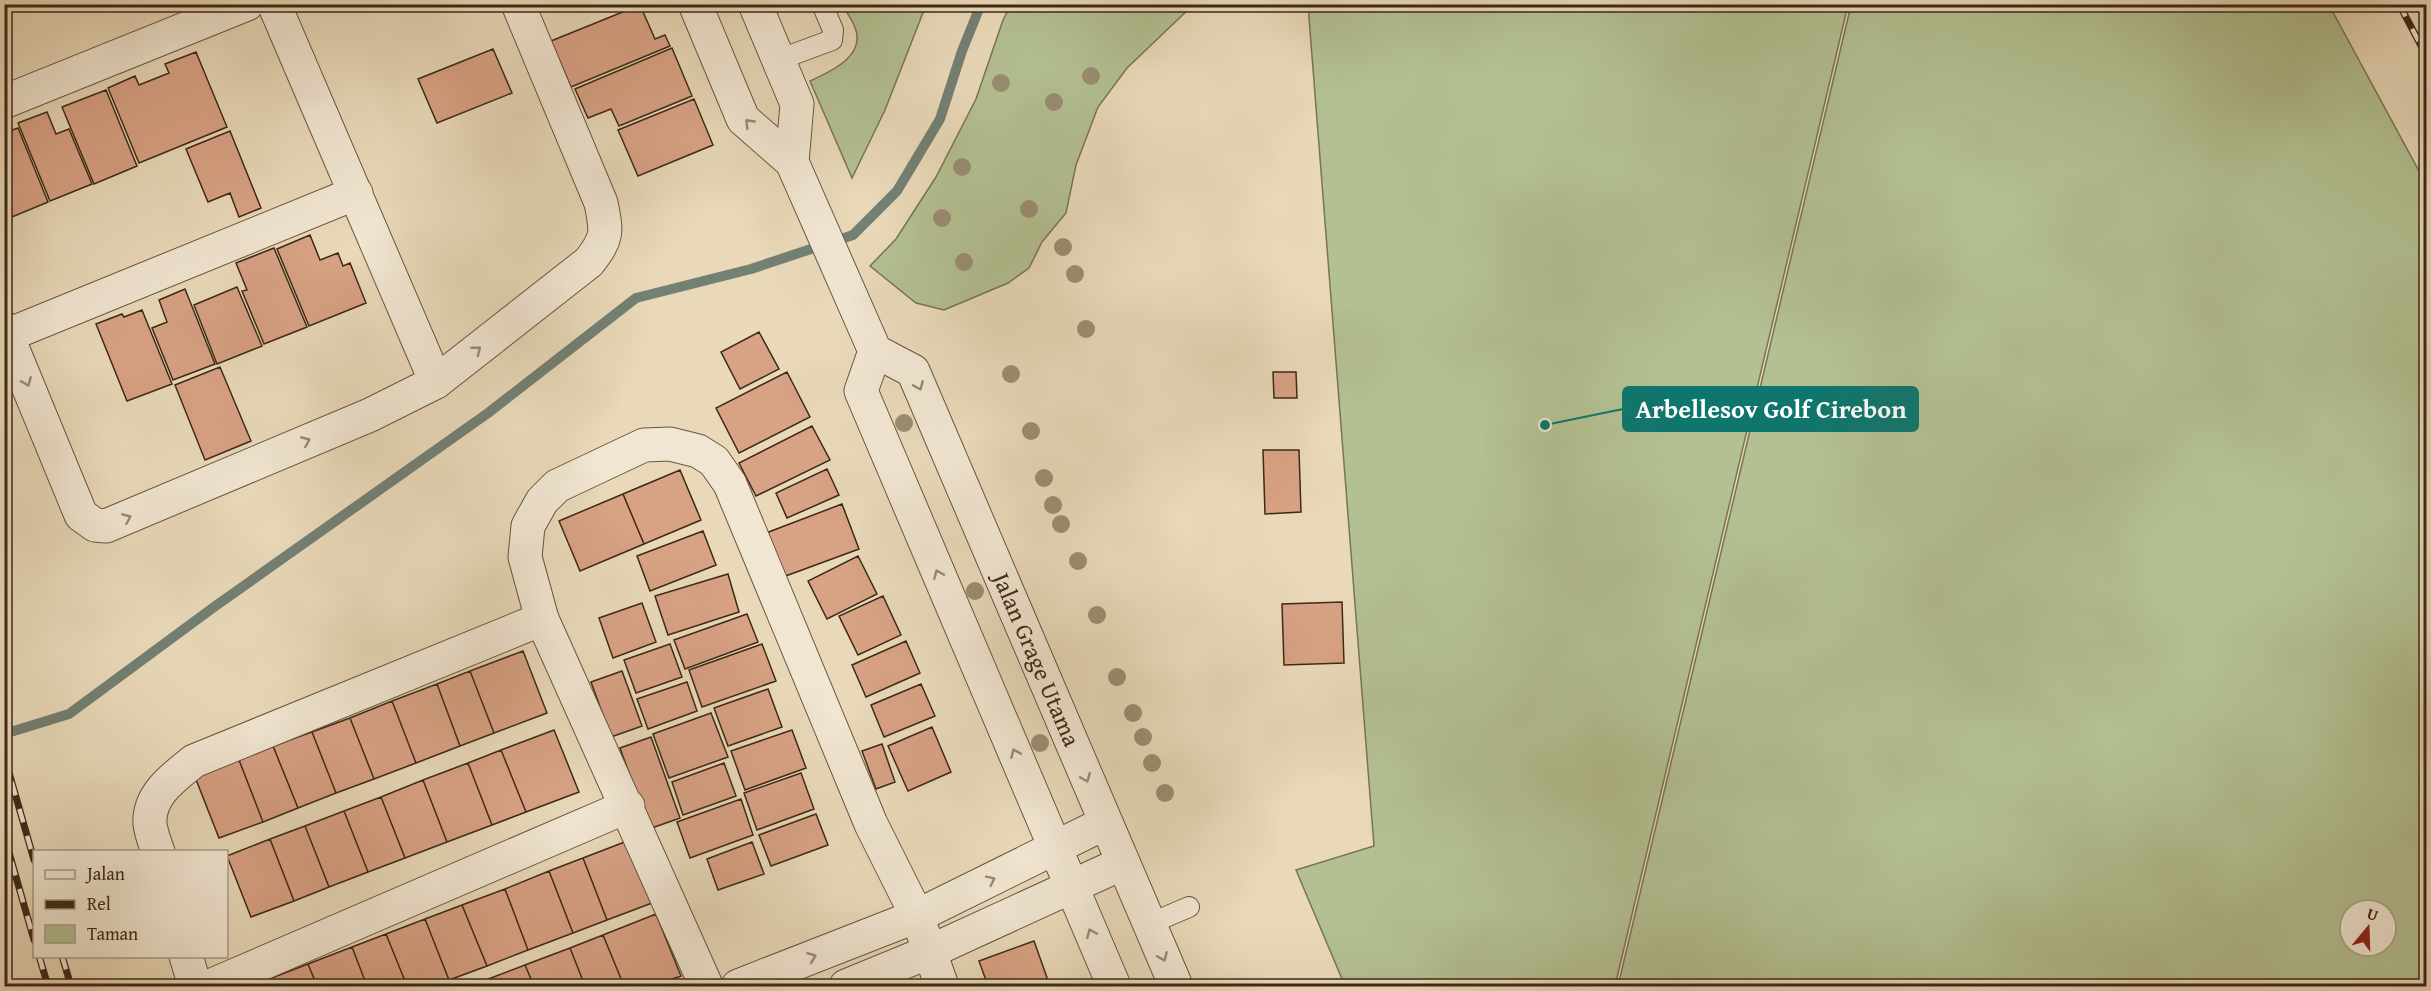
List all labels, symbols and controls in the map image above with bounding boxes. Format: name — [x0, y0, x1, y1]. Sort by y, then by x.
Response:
one-way arrow — [745, 119, 756, 129]
one-way arrow — [470, 346, 481, 357]
one-way arrow — [20, 375, 32, 386]
one-way arrow — [912, 379, 924, 390]
callout: Arbellesov Golf Cirebon — [1623, 387, 1918, 431]
text: Arbellesov Golf Cirebon — [1636, 389, 1907, 428]
one-way arrow — [300, 437, 311, 449]
one-way arrow — [121, 513, 132, 525]
street label: Jalan Grage Utama — [983, 564, 1090, 752]
one-way arrow — [934, 569, 946, 580]
one-way arrow — [1010, 749, 1022, 760]
one-way arrow — [1079, 771, 1091, 782]
legend — [33, 850, 228, 958]
text: Jalan — [85, 860, 125, 887]
one-way arrow — [984, 876, 995, 888]
text: Rel — [87, 890, 111, 917]
north arrow — [2338, 898, 2398, 958]
text: U — [2364, 901, 2382, 927]
text: Taman — [87, 920, 138, 947]
one-way arrow — [1086, 928, 1098, 939]
one-way arrow — [1156, 950, 1168, 961]
one-way arrow — [806, 952, 817, 965]

